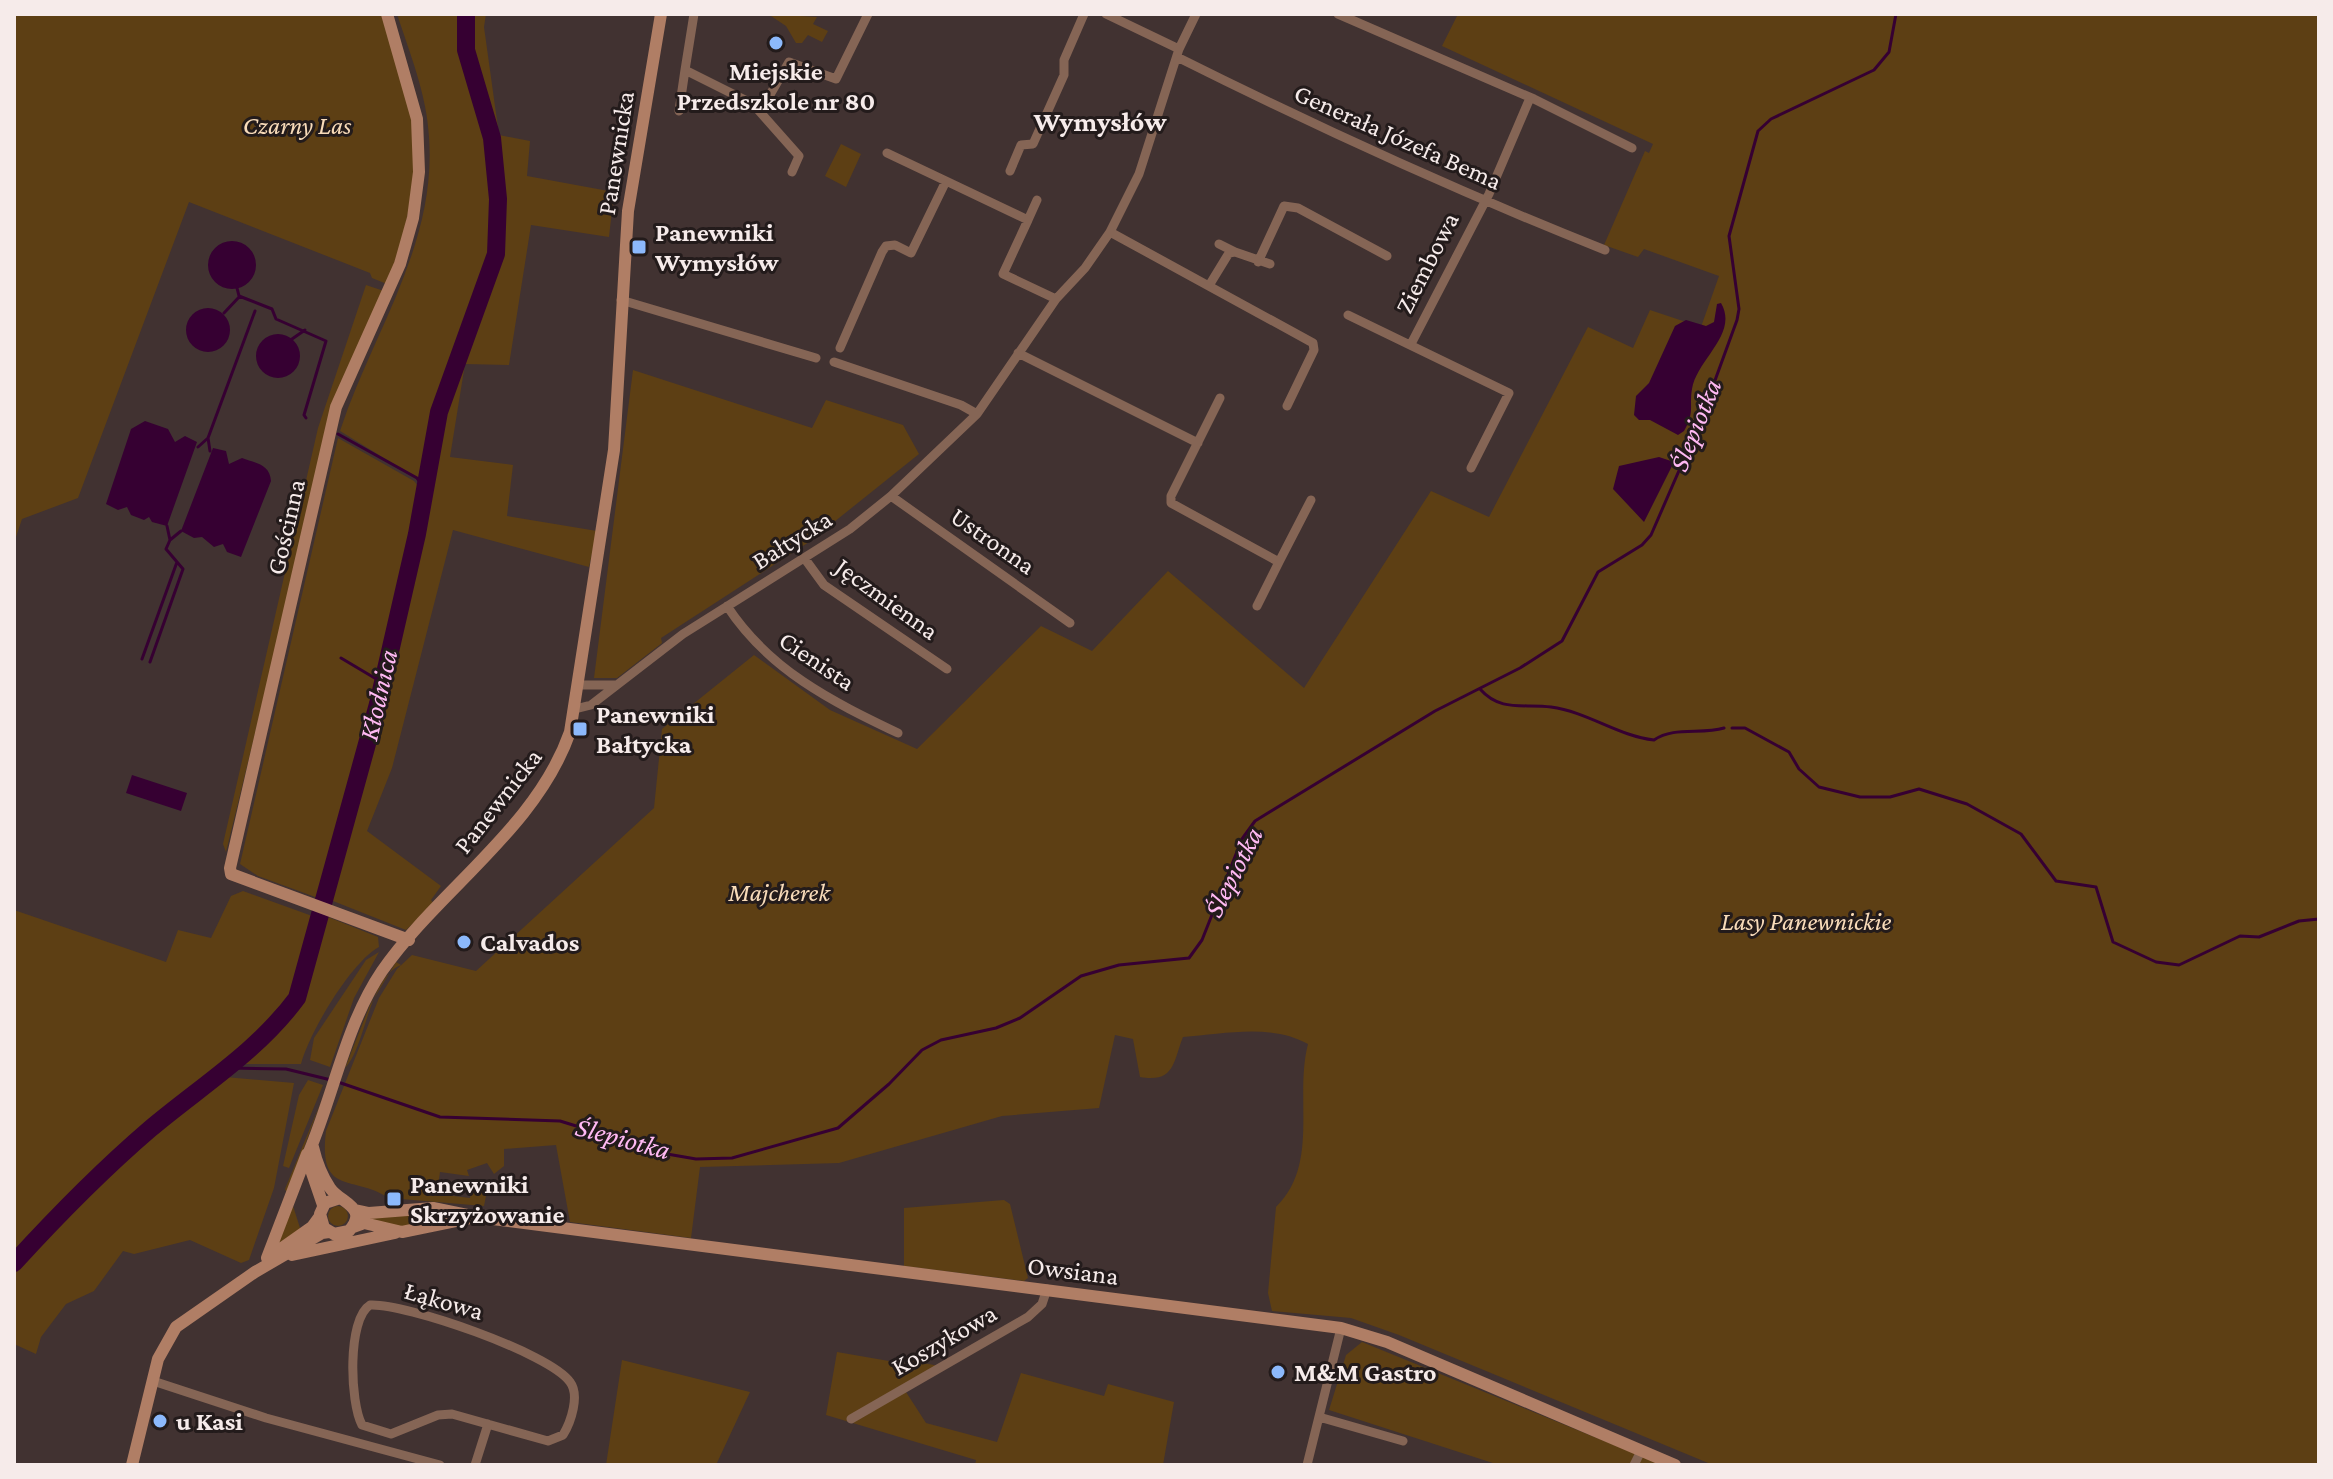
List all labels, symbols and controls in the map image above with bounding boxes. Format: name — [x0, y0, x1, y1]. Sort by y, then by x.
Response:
marker: Miejskie Przedszkole nr 80 — [767, 34, 785, 52]
place label: Miejskie Przedszkole nr 80 — [677, 57, 875, 116]
street label: Generała Józefa Bema — [1290, 78, 1506, 196]
street label: Panewnicka — [592, 89, 640, 217]
district label: Wymysłów — [1032, 106, 1167, 137]
park label: Czarny Las — [243, 111, 351, 140]
street label: Ziembowa — [1389, 207, 1465, 319]
place label: Panewniki Wymysłów — [654, 218, 779, 277]
marker: Panewniki Wymysłów — [630, 238, 648, 256]
water label: Ślepiotka — [1662, 374, 1728, 476]
street label: Gościnna — [261, 476, 311, 578]
street label: Ustronna — [945, 501, 1041, 581]
street label: Bałtycka — [747, 504, 837, 576]
street label: Jęczmienna — [828, 551, 944, 646]
street label: Cienista — [774, 625, 860, 697]
water label: Kłodnica — [352, 646, 404, 744]
place label: Panewniki Bałtycka — [596, 700, 715, 759]
marker: Panewniki Bałtycka — [571, 720, 589, 738]
street label: Panewnicka — [448, 743, 548, 859]
water label: Ślepiotka — [1197, 822, 1269, 922]
park label: Majcherek — [727, 878, 831, 907]
park label: Lasy Panewnickie — [1721, 907, 1891, 936]
place label: Calvados — [480, 928, 579, 957]
marker: Calvados — [455, 933, 473, 951]
water label: Ślepiotka — [572, 1110, 674, 1166]
place label: Panewniki Skrzyżowanie — [410, 1170, 565, 1229]
marker: Panewniki Skrzyżowanie — [385, 1190, 403, 1208]
street label: Owsiana — [1026, 1251, 1120, 1291]
street label: Łąkowa — [401, 1276, 487, 1326]
street label: Koszykowa — [886, 1298, 1002, 1382]
place label: M&M Gastro — [1294, 1358, 1437, 1387]
marker: M&M Gastro — [1269, 1363, 1287, 1381]
place label: u Kasi — [176, 1407, 243, 1436]
marker: u Kasi — [151, 1412, 169, 1430]

